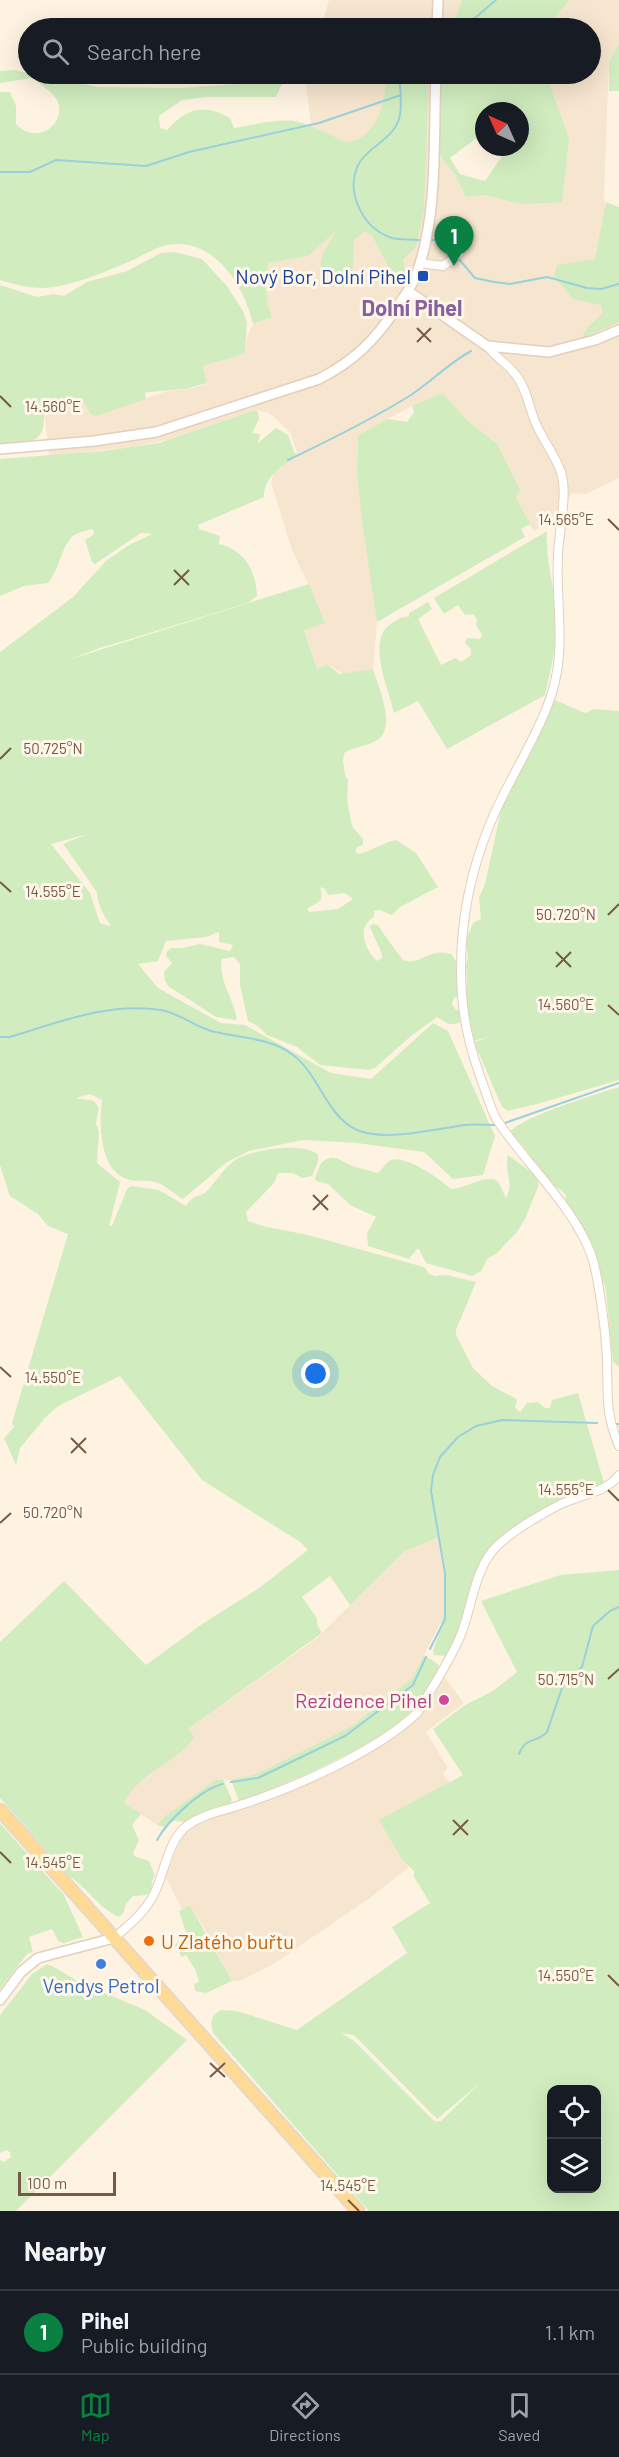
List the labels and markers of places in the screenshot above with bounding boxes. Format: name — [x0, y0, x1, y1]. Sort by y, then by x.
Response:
pin: 1 — [434, 216, 474, 266]
place label: Nový Bor, Dolní Pihel — [235, 264, 411, 288]
marker: Nový Bor, Dolní Pihel — [416, 269, 430, 283]
place label: Rezidence Pihel — [295, 1688, 432, 1712]
marker: Rezidence Pihel — [437, 1693, 451, 1707]
place label: U Zlatého buřtu — [161, 1929, 294, 1953]
marker: U Zlatého buřtu — [142, 1934, 156, 1948]
marker: Vendys Petrol — [94, 1957, 108, 1971]
place label: Vendys Petrol — [42, 1973, 160, 1997]

